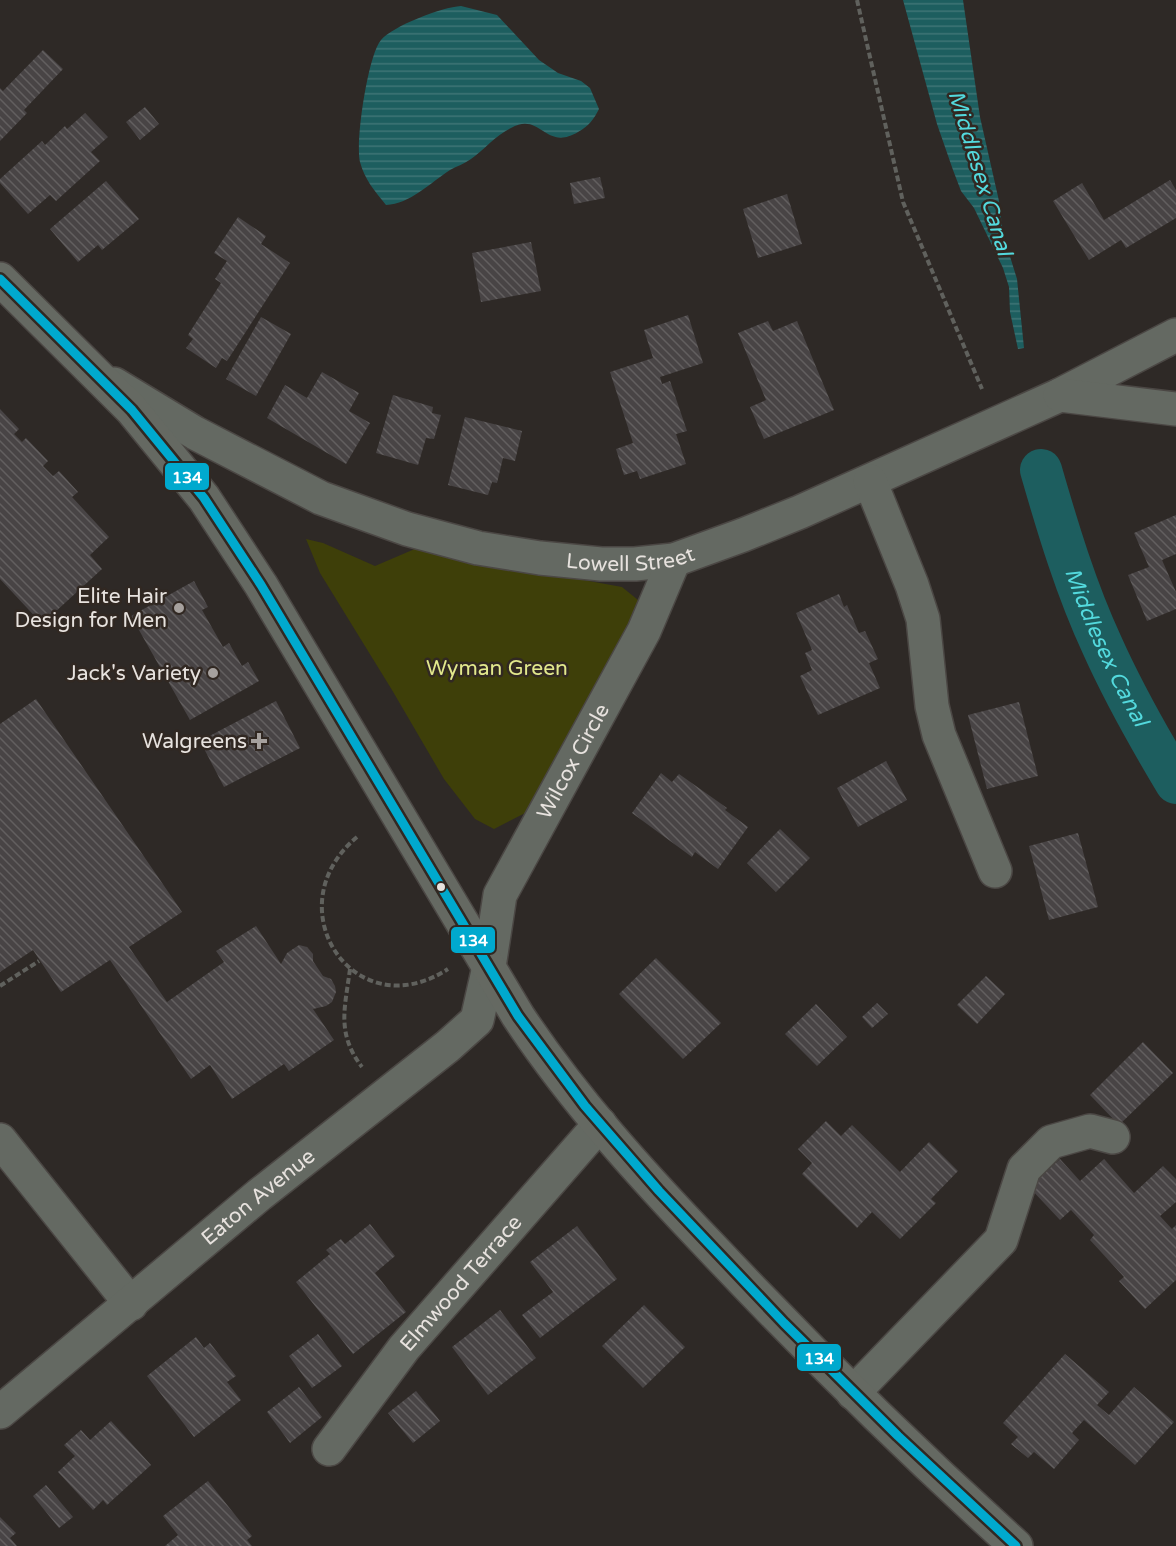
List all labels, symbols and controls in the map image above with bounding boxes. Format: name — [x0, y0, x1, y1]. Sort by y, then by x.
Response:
water label: Middlesex Canal — [942, 87, 1018, 261]
line badge: 134 — [164, 462, 210, 491]
text: 134 — [172, 468, 202, 488]
street label: Lowell Street — [565, 541, 698, 577]
water label: Middlesex Canal — [1059, 564, 1155, 733]
place label: Elite Hair Design for Men — [15, 584, 167, 633]
marker: Elite Hair Design for Men — [172, 601, 186, 615]
park label: Wyman Green — [426, 656, 568, 681]
place label: Jack's Variety — [67, 661, 201, 686]
marker: Jack's Variety — [206, 666, 220, 680]
street label: Wilcox Circle — [531, 699, 615, 823]
place label: Walgreens — [142, 729, 247, 754]
marker: Walgreens — [252, 734, 266, 748]
unlabelled marker — [435, 881, 447, 893]
line badge: 134 — [450, 926, 496, 954]
text: 134 — [458, 931, 488, 951]
street label: Eaton Avenue — [196, 1143, 320, 1250]
street label: Elmwood Terrace — [394, 1210, 527, 1356]
line badge: 134 — [796, 1343, 842, 1372]
text: 134 — [804, 1349, 834, 1369]

